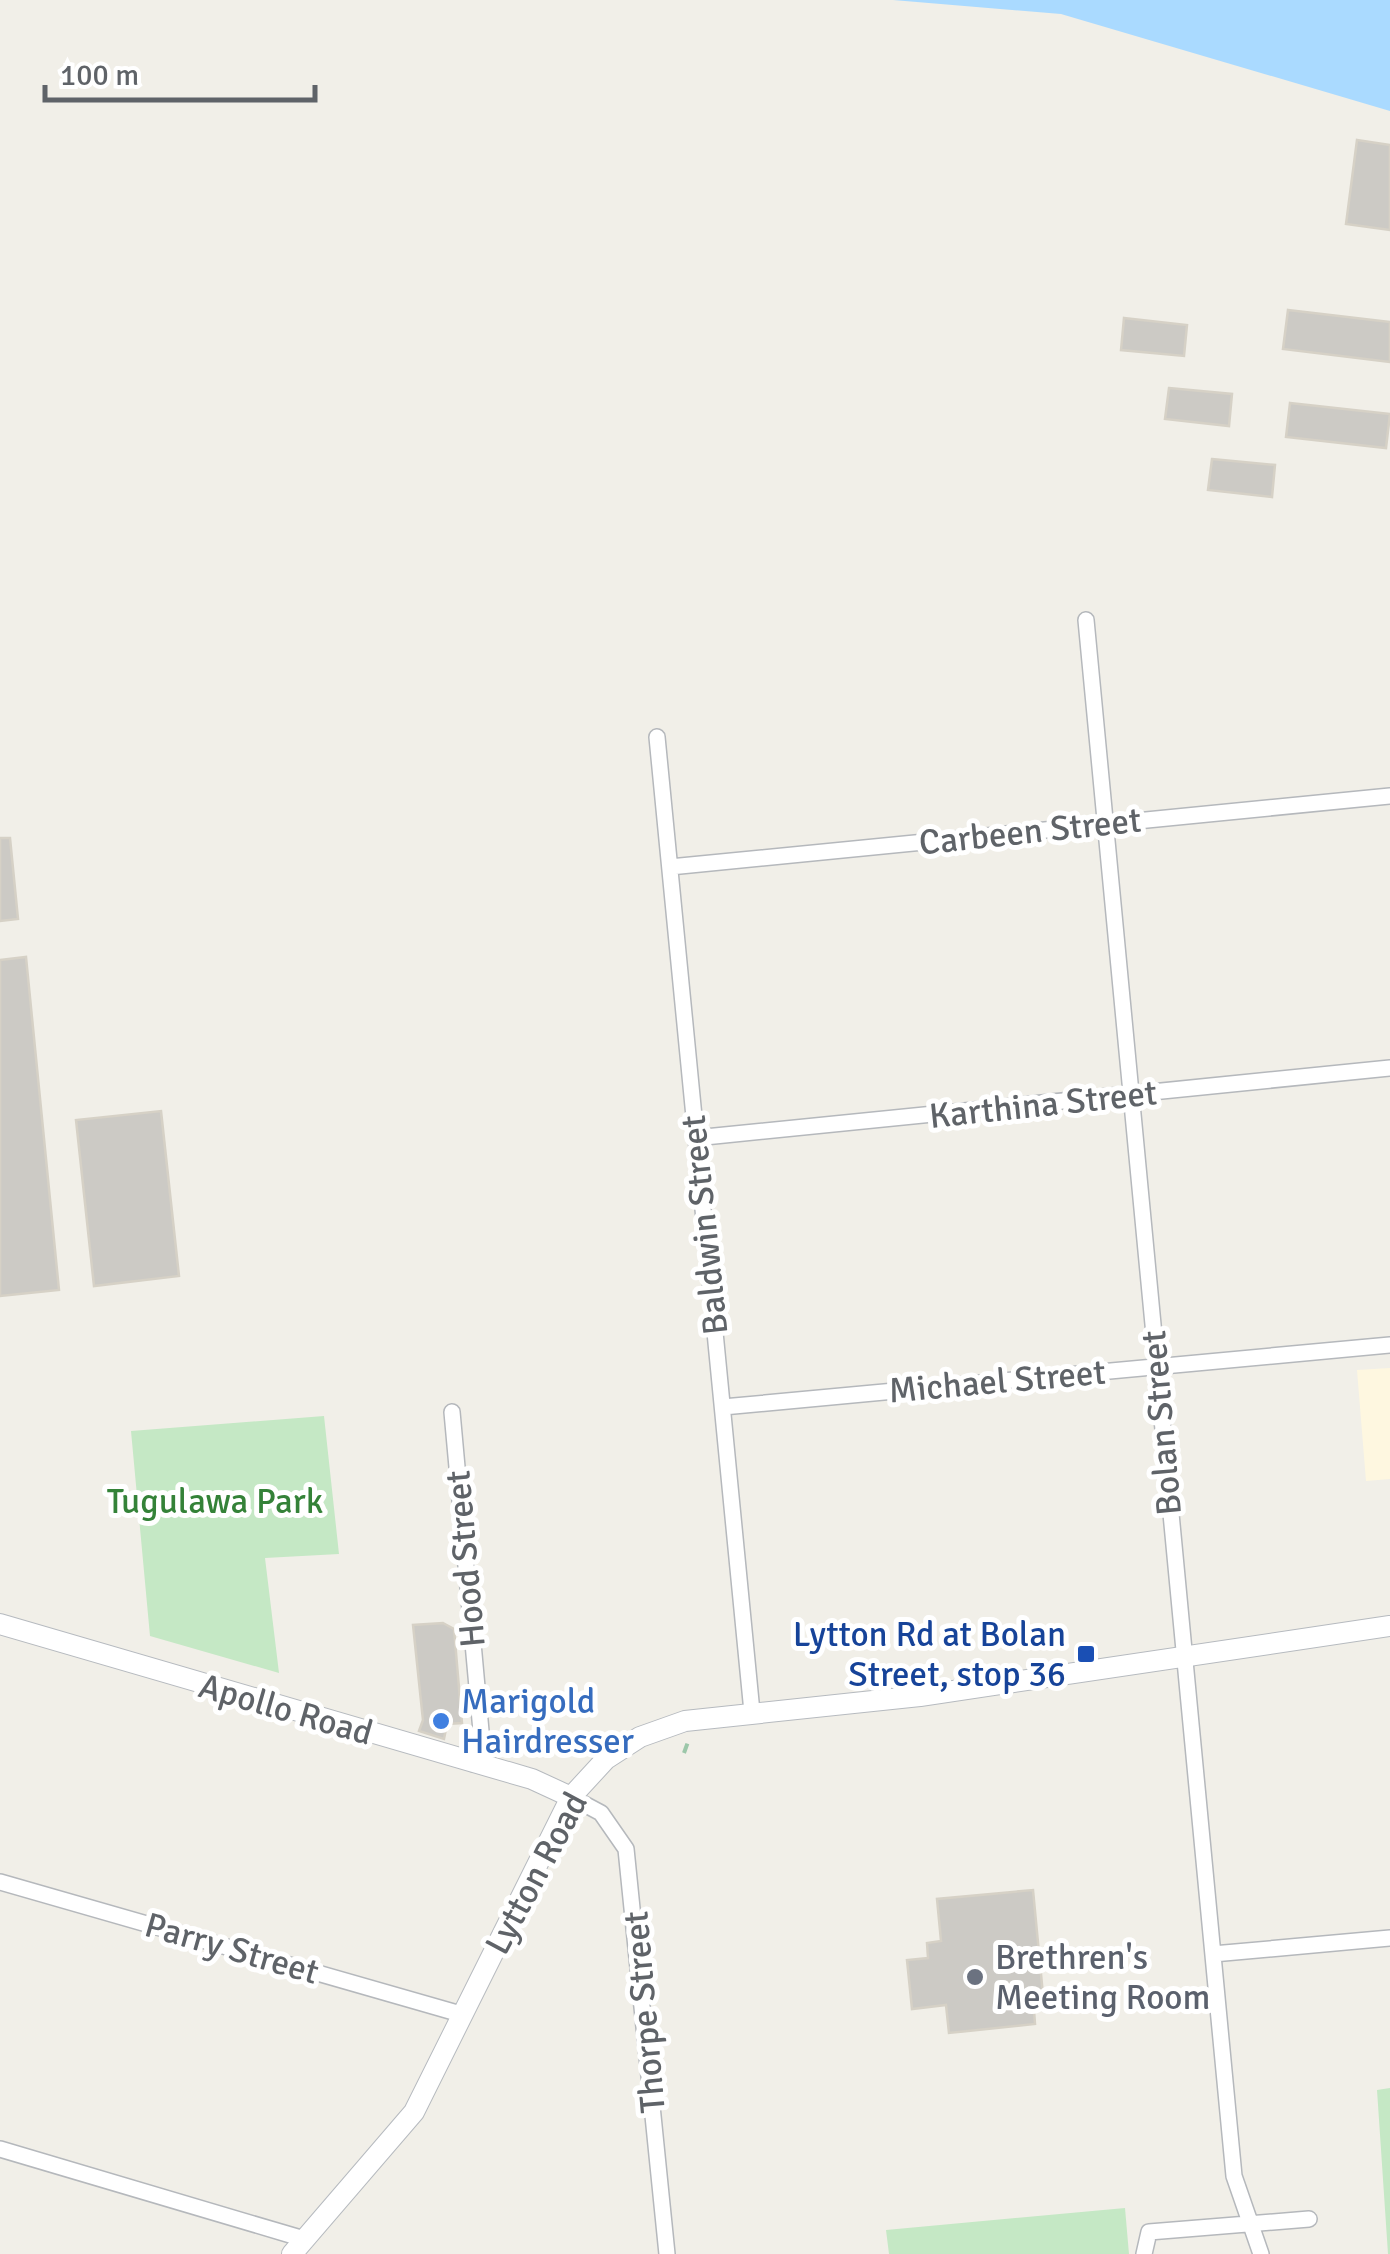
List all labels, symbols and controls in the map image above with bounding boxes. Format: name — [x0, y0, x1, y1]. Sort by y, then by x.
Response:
scale bar — [45, 40, 315, 102]
text: 100 m — [60, 57, 139, 94]
street label: Carbeen Street — [917, 798, 1143, 865]
street label: Karthina Street — [927, 1071, 1159, 1138]
street label: Baldwin Street — [672, 1113, 737, 1337]
street label: Bolan Street — [1132, 1329, 1191, 1517]
street label: Michael Street — [887, 1351, 1107, 1412]
street label: Hood Street — [436, 1469, 495, 1649]
park label: Tugulawa Park — [107, 1480, 323, 1523]
place label: Lytton Rd at Bolan Street, stop 36 — [793, 1613, 1066, 1696]
marker: Lytton Rd at Bolan Street, stop 36 — [1075, 1643, 1097, 1665]
street label: Apollo Road — [194, 1664, 378, 1755]
place label: Marigold Hairdresser — [461, 1680, 634, 1763]
marker: Marigold Hairdresser — [430, 1710, 452, 1732]
street label: Lytton Road — [476, 1785, 597, 1962]
street label: Parry Street — [140, 1903, 324, 1994]
street label: Thorpe Street — [614, 1909, 675, 2115]
place label: Brethren's Meeting Room — [995, 1936, 1210, 2019]
marker: Brethren's Meeting Room — [964, 1966, 986, 1988]

